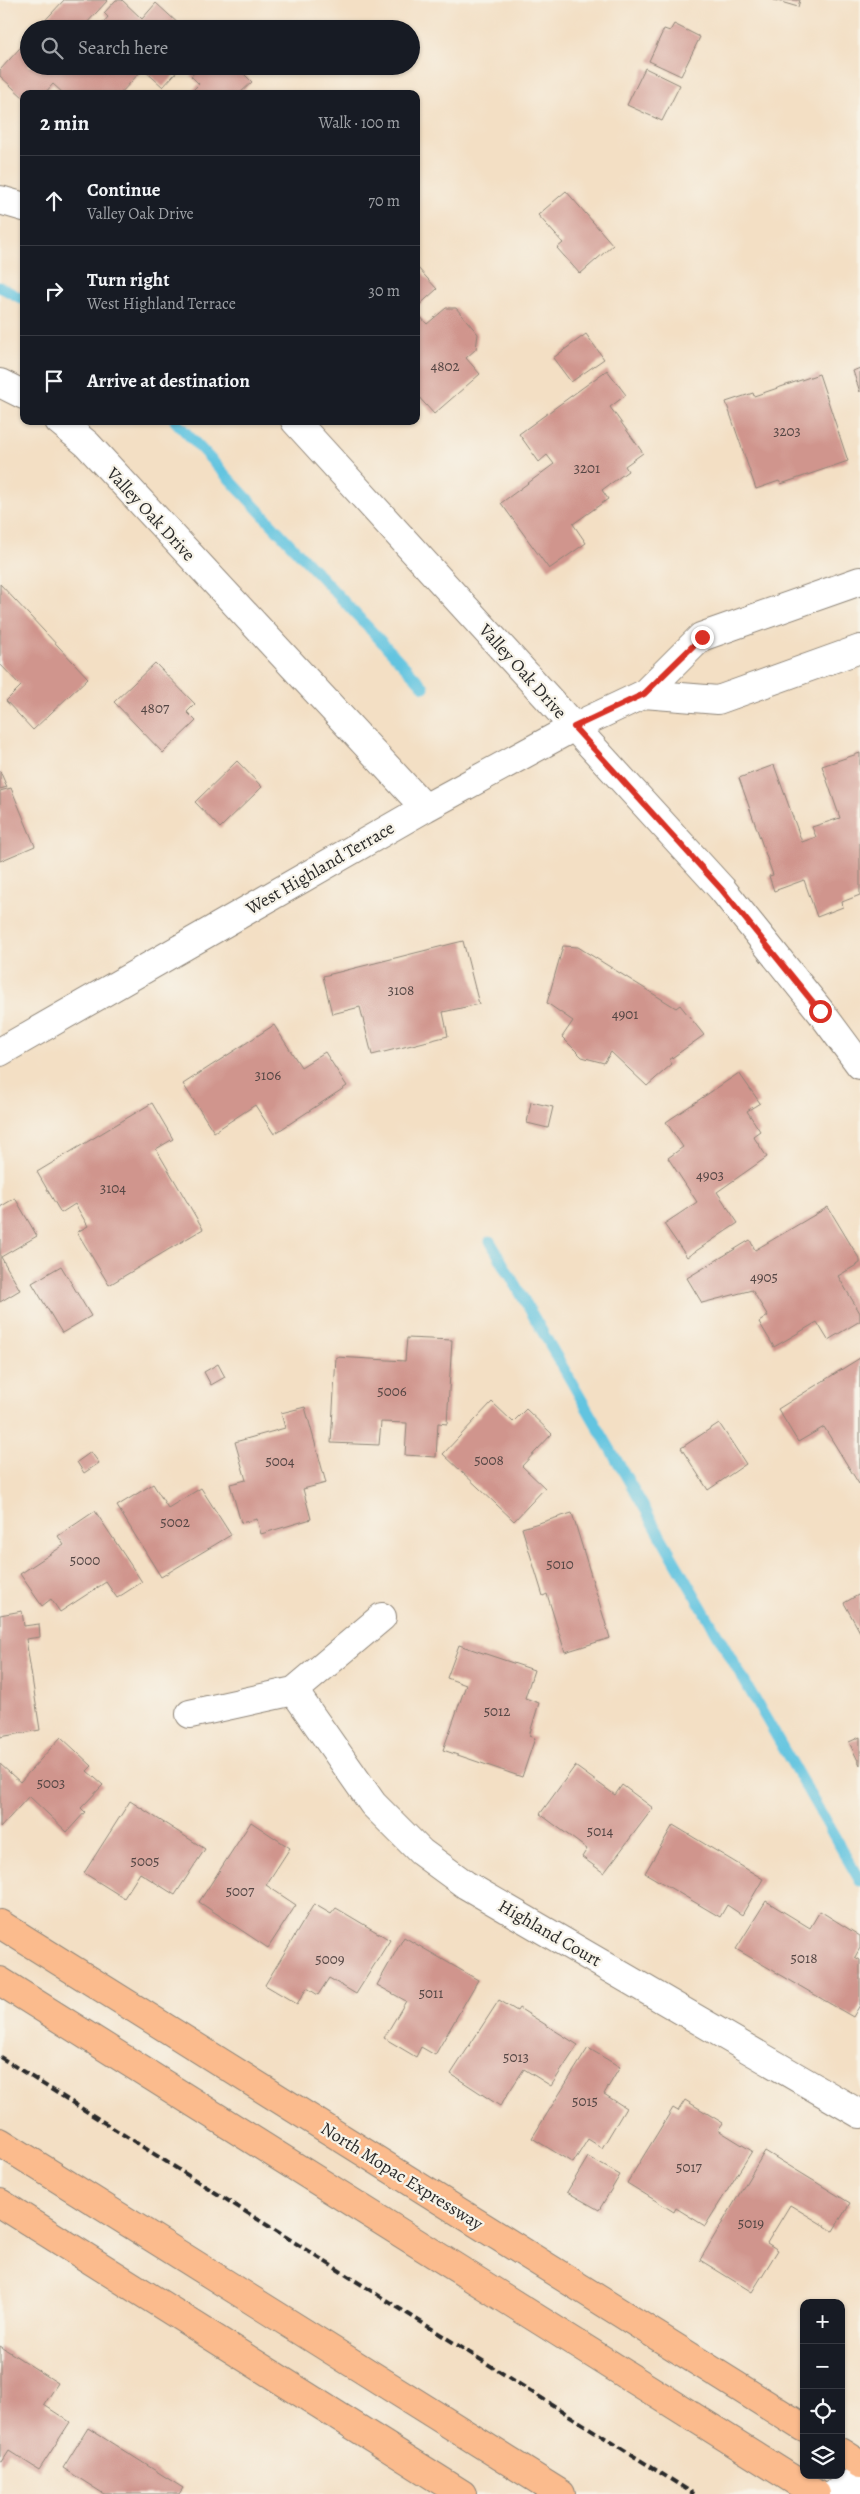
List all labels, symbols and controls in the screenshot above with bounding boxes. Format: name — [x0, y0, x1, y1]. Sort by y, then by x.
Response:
search box — [20, 20, 420, 75]
icon: search — [38, 34, 66, 62]
text: Search here — [78, 35, 168, 61]
text: 2 min — [40, 109, 89, 137]
text: Walk · 100 m — [319, 112, 400, 134]
text: Continue — [87, 177, 161, 203]
icon: ahead — [40, 187, 68, 215]
text: 70 m — [368, 190, 400, 212]
text: Valley Oak Drive — [87, 203, 194, 225]
text: Turn right — [87, 267, 169, 293]
icon: right — [40, 277, 68, 305]
text: 30 m — [368, 280, 400, 302]
text: West Highland Terrace — [87, 293, 236, 315]
house number: 4802 — [430, 356, 460, 376]
icon: arrive — [40, 367, 68, 395]
text: Arrive at destination — [87, 368, 250, 394]
house number: 3203 — [773, 421, 801, 441]
house number: 3201 — [574, 458, 600, 478]
street label: Valley Oak Drive — [101, 461, 201, 566]
street label: Valley Oak Drive — [473, 618, 572, 724]
route end — [691, 626, 714, 649]
house number: 4807 — [141, 698, 170, 718]
street label: West Highland Terrace — [241, 816, 399, 921]
house number: 3108 — [388, 980, 414, 1000]
route start — [809, 1000, 832, 1023]
house number: 4901 — [612, 1004, 638, 1024]
house number: 3106 — [255, 1065, 281, 1085]
house number: 4903 — [696, 1165, 724, 1185]
house number: 3104 — [100, 1178, 126, 1198]
house number: 4905 — [750, 1267, 778, 1287]
house number: 5006 — [377, 1381, 407, 1401]
house number: 5008 — [474, 1450, 504, 1470]
house number: 5004 — [265, 1451, 295, 1471]
house number: 5002 — [160, 1512, 190, 1532]
house number: 5000 — [70, 1550, 100, 1570]
house number: 5010 — [546, 1554, 574, 1574]
house number: 5012 — [484, 1701, 510, 1721]
house number: 5003 — [37, 1773, 65, 1793]
house number: 5014 — [587, 1821, 613, 1841]
house number: 5005 — [131, 1851, 159, 1871]
house number: 5007 — [226, 1881, 255, 1901]
street label: Highland Court — [494, 1894, 606, 1972]
house number: 5018 — [791, 1948, 817, 1968]
house number: 5009 — [315, 1949, 345, 1969]
house number: 5011 — [419, 1983, 443, 2003]
house number: 5013 — [503, 2047, 529, 2067]
house number: 5015 — [572, 2091, 598, 2111]
street label: North Mopac Expressway — [316, 2116, 488, 2236]
house number: 5017 — [676, 2157, 703, 2177]
house number: 5019 — [738, 2213, 764, 2233]
map controls — [800, 2299, 845, 2479]
button: + — [800, 2299, 845, 2344]
button: − — [800, 2344, 845, 2389]
button: locate — [800, 2389, 845, 2434]
button: layers — [800, 2434, 845, 2479]

